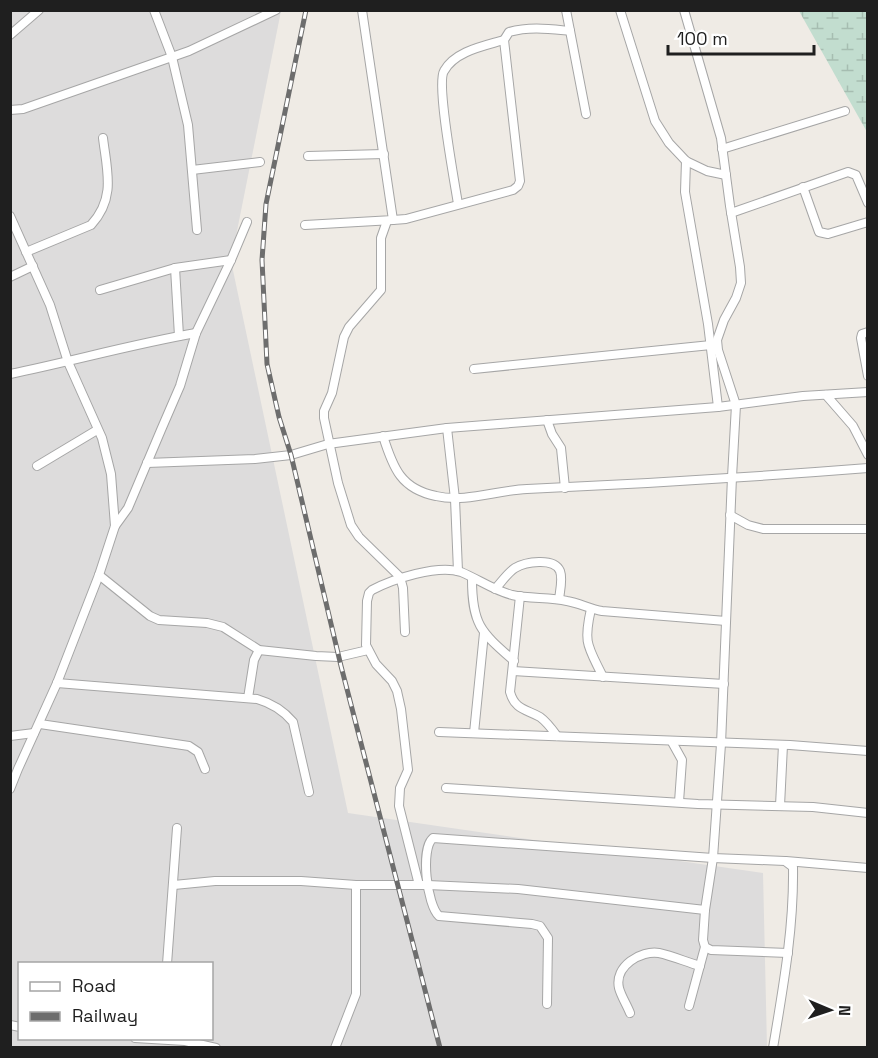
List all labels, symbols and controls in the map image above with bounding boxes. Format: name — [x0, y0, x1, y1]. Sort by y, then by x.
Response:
scale bar — [668, 18, 814, 56]
text: 100 m — [677, 27, 728, 50]
legend — [18, 962, 213, 1040]
text: Road — [72, 974, 116, 997]
north arrow — [800, 980, 860, 1040]
text: Railway — [72, 1004, 138, 1027]
text: N — [834, 1005, 855, 1016]

